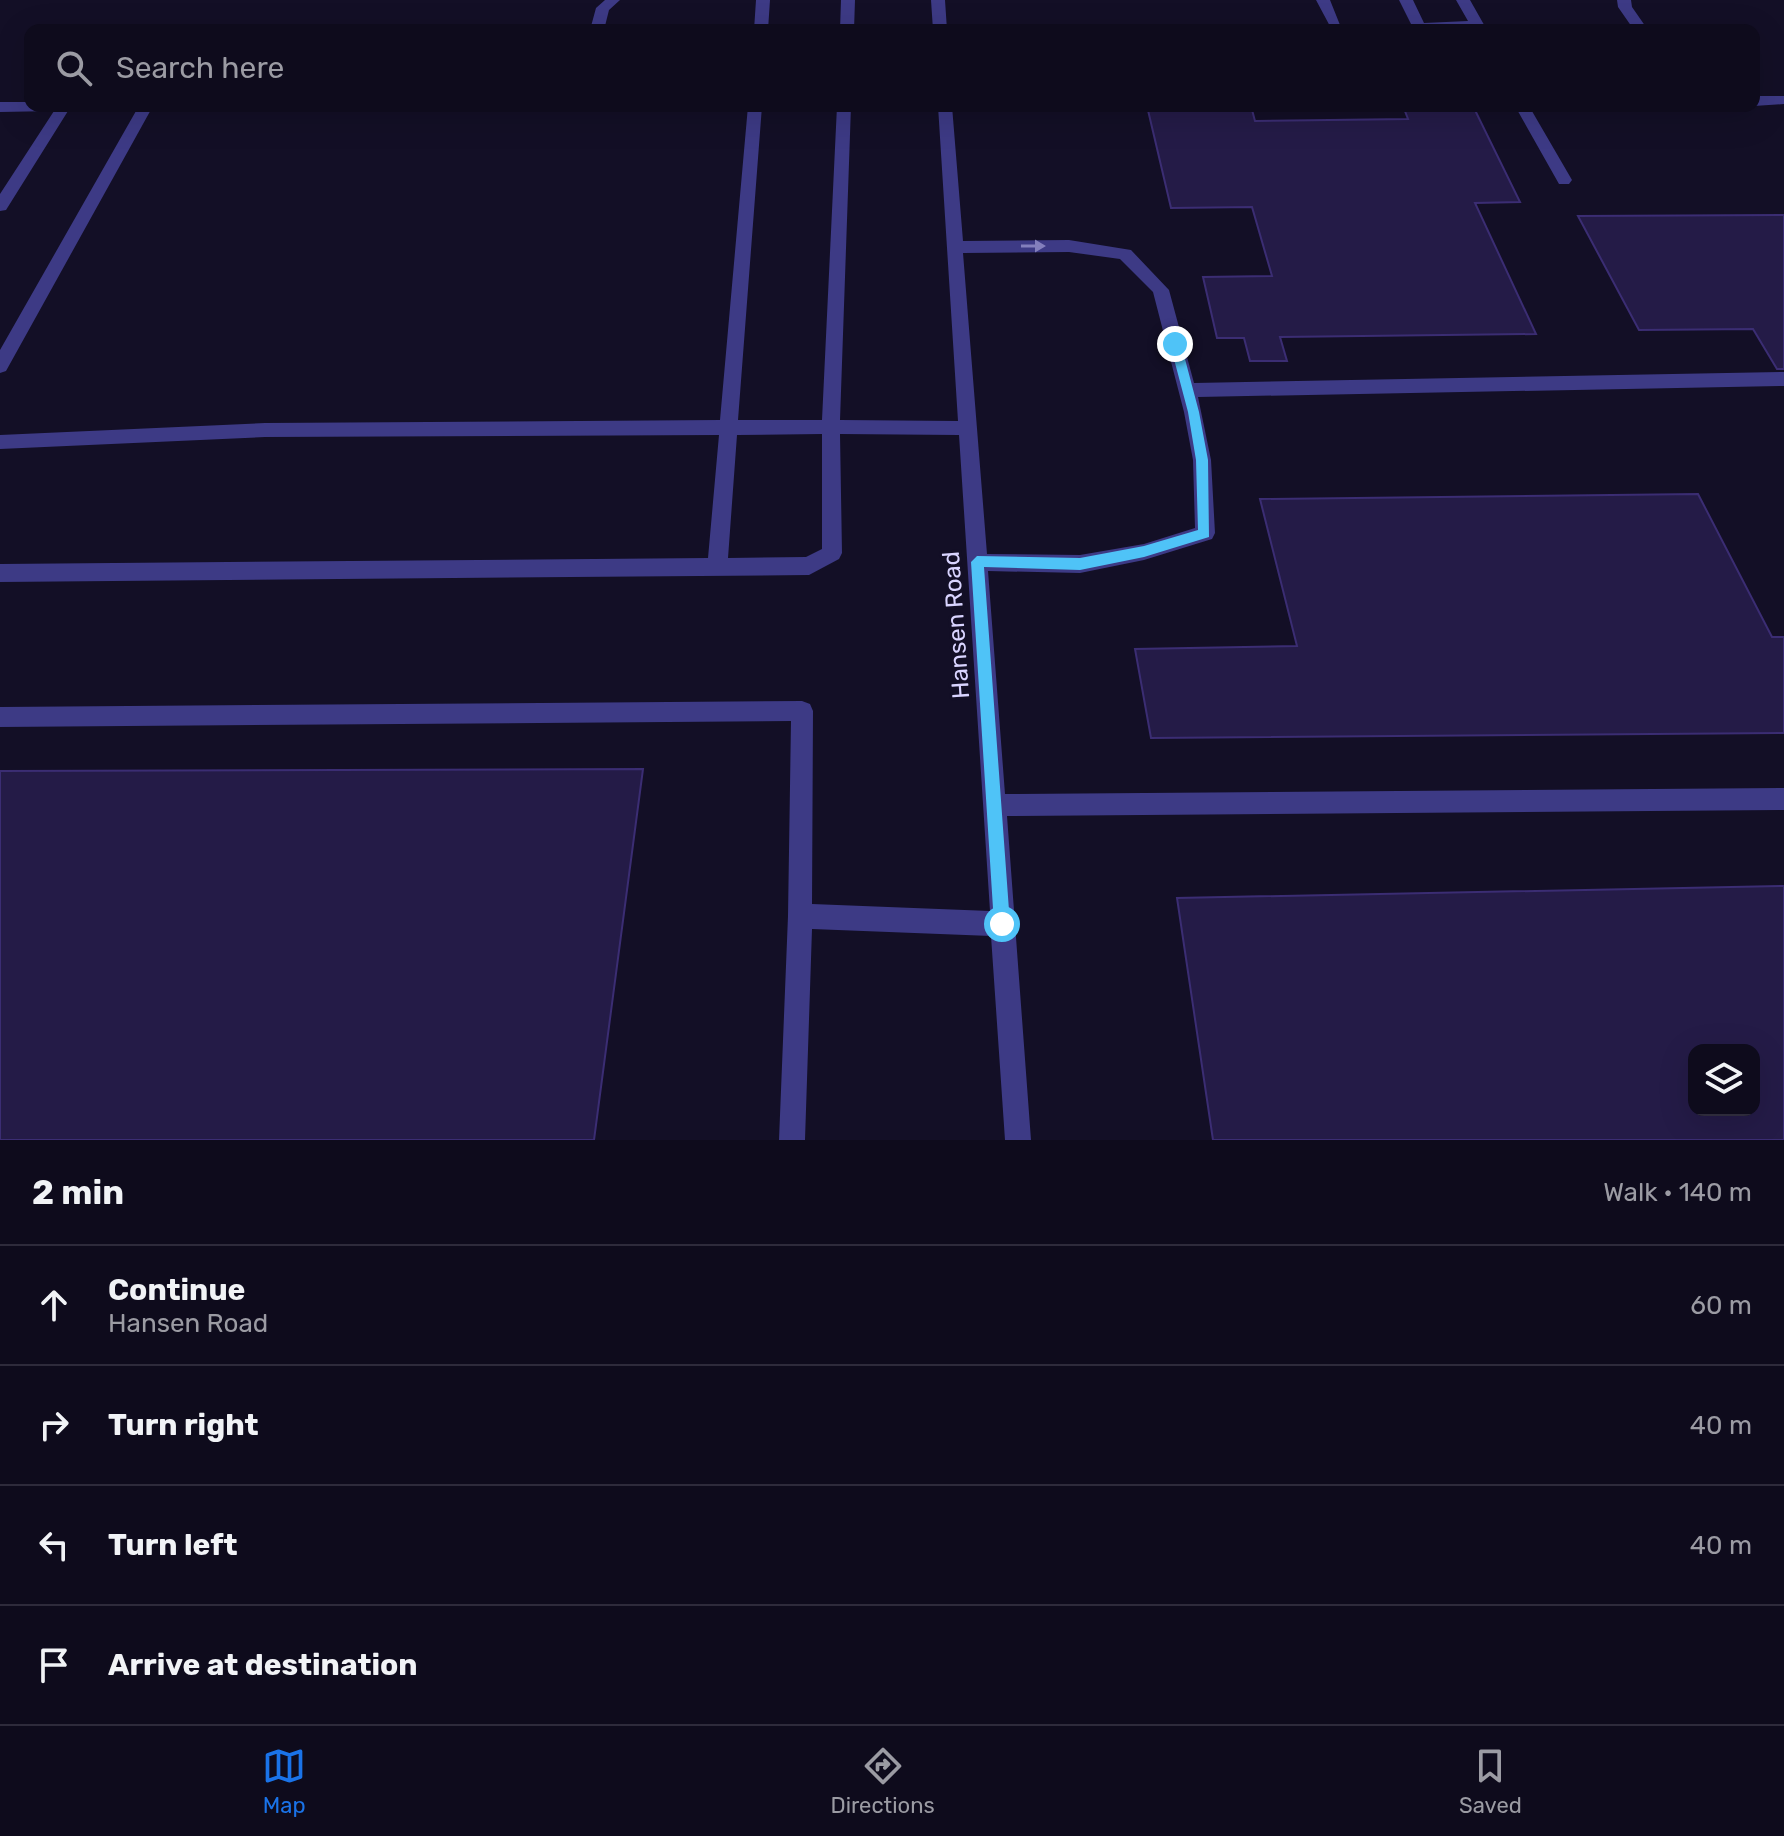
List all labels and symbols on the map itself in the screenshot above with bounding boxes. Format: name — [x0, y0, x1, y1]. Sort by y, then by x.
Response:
one-way arrow — [1021, 240, 1046, 252]
route end — [1157, 326, 1193, 362]
street label: Hansen Road — [937, 550, 975, 700]
route start — [984, 906, 1020, 942]

